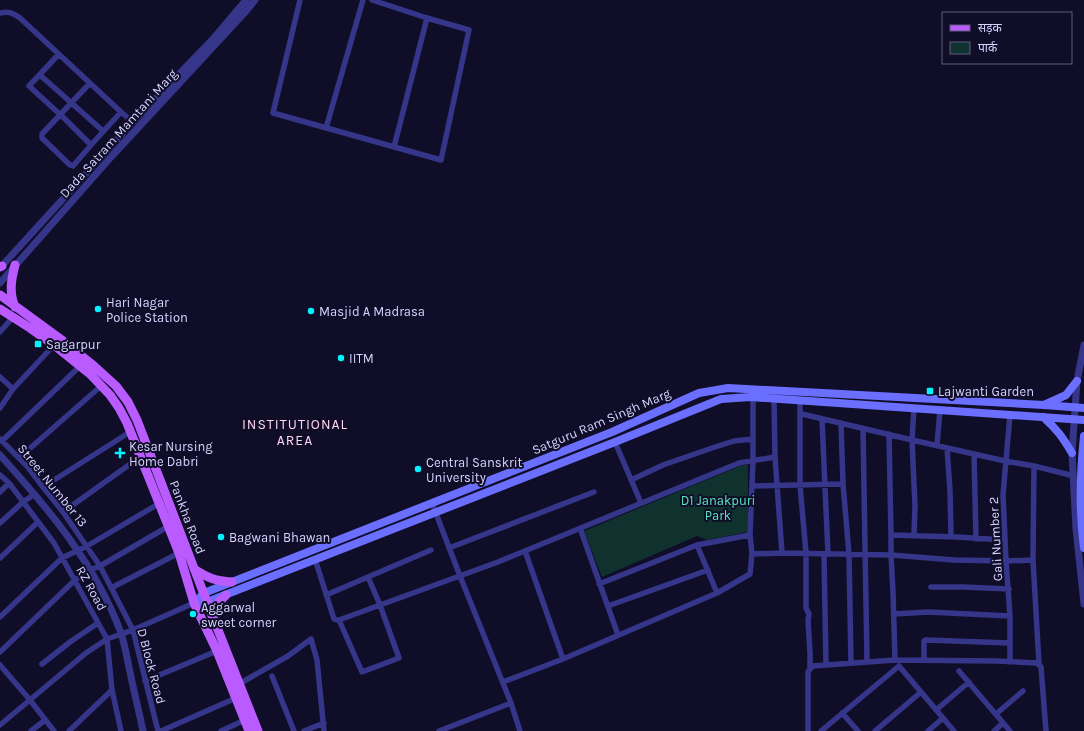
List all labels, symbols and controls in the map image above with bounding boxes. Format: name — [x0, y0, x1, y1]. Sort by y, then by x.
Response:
legend — [942, 12, 1072, 64]
text: सड़क — [978, 21, 1003, 35]
text: पार्क — [978, 41, 998, 55]
street label: Dada Satram Mamtani Marg — [57, 65, 181, 201]
place label: Hari Nagar Police Station — [106, 295, 188, 325]
marker: Hari Nagar Police Station — [93, 304, 103, 314]
place label: Masjid A Madrasa — [319, 304, 425, 319]
marker: Masjid A Madrasa — [306, 306, 316, 316]
place label: Sagarpur — [46, 337, 101, 352]
marker: Sagarpur — [33, 339, 43, 349]
place label: IITM — [349, 351, 374, 366]
marker: IITM — [336, 353, 346, 363]
place label: Lajwanti Garden — [938, 384, 1034, 399]
street label: Satguru Ram Singh Marg — [530, 385, 673, 457]
marker: Lajwanti Garden — [925, 386, 935, 396]
district label: INSTITUTIONAL AREA — [242, 416, 348, 449]
place label: Kesar Nursing Home Dabri — [129, 439, 213, 469]
street label: Street Number 13 — [15, 441, 90, 530]
marker: Kesar Nursing Home Dabri — [114, 447, 126, 459]
place label: Central Sanskrit University — [426, 455, 523, 485]
marker: Central Sanskrit University — [413, 464, 423, 474]
street label: Pankha Road — [167, 478, 208, 556]
park label: D1 Janakpuri Park — [681, 493, 755, 523]
street label: Gali Number 2 — [986, 496, 1005, 582]
place label: Bagwani Bhawan — [229, 530, 330, 545]
marker: Bagwani Bhawan — [216, 532, 226, 542]
street label: RZ Road — [73, 563, 110, 613]
place label: Aggarwal sweet corner — [201, 600, 277, 630]
marker: Aggarwal sweet corner — [188, 609, 198, 619]
street label: D Block Road — [134, 627, 169, 706]

